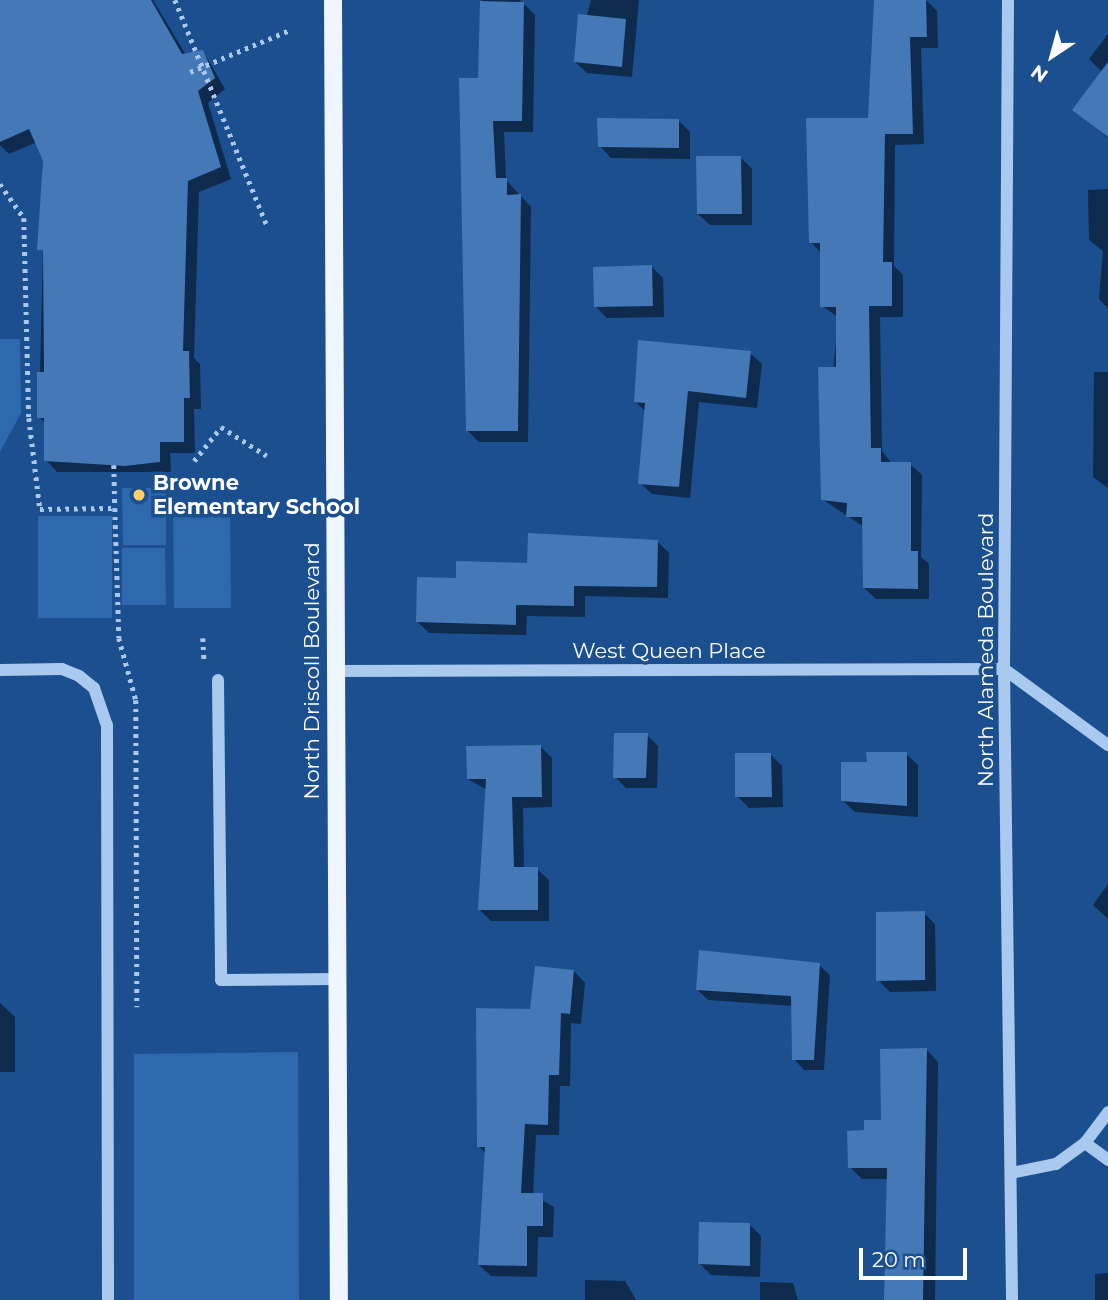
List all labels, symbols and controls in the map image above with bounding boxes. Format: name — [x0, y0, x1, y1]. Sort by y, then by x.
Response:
north arrow — [1017, 21, 1087, 91]
text: N — [1026, 60, 1052, 87]
place label: Browne Elementary School — [153, 470, 360, 520]
marker: Browne Elementary School — [131, 487, 147, 503]
street label: North Alameda Boulevard — [973, 513, 999, 787]
street label: North Driscoll Boulevard — [299, 542, 325, 800]
street label: West Queen Place — [572, 638, 766, 664]
scale bar — [863, 1234, 972, 1278]
text: 20 m — [872, 1247, 926, 1272]

